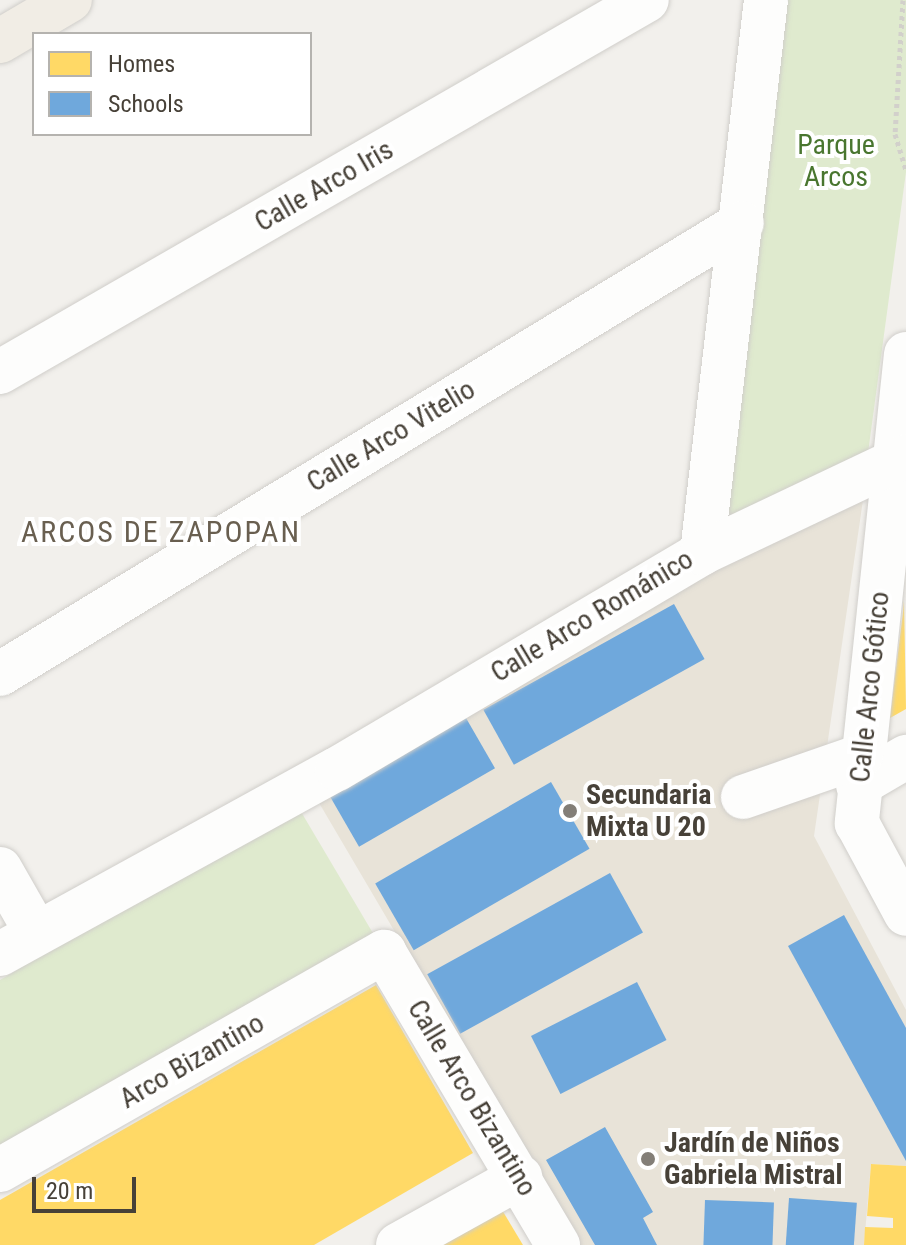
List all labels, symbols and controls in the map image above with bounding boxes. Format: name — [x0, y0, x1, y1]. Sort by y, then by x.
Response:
legend — [32, 32, 312, 136]
text: Homes — [108, 50, 175, 78]
text: Schools — [108, 90, 184, 118]
park label: Parque Arcos — [797, 128, 875, 194]
street label: Calle Arco Iris — [249, 133, 399, 239]
street label: Calle Arco Vitelio — [301, 373, 481, 499]
district label: ARCOS DE ZAPOPAN — [21, 514, 301, 550]
street label: Calle Arco Románico — [485, 542, 699, 690]
street label: Calle Arco Gótico — [843, 590, 897, 784]
place label: Secundaria Mixta U 20 — [586, 778, 712, 844]
marker: Secundaria Mixta U 20 — [561, 802, 579, 820]
street label: Calle Arco Bizantino — [400, 994, 544, 1202]
street label: Arco Bizantino — [114, 1006, 270, 1116]
place label: Jardín de Niños Gabriela Mistral — [664, 1126, 843, 1192]
marker: Jardín de Niños Gabriela Mistral — [639, 1150, 657, 1168]
scale bar — [36, 1161, 140, 1211]
text: 20 m — [46, 1177, 93, 1205]

